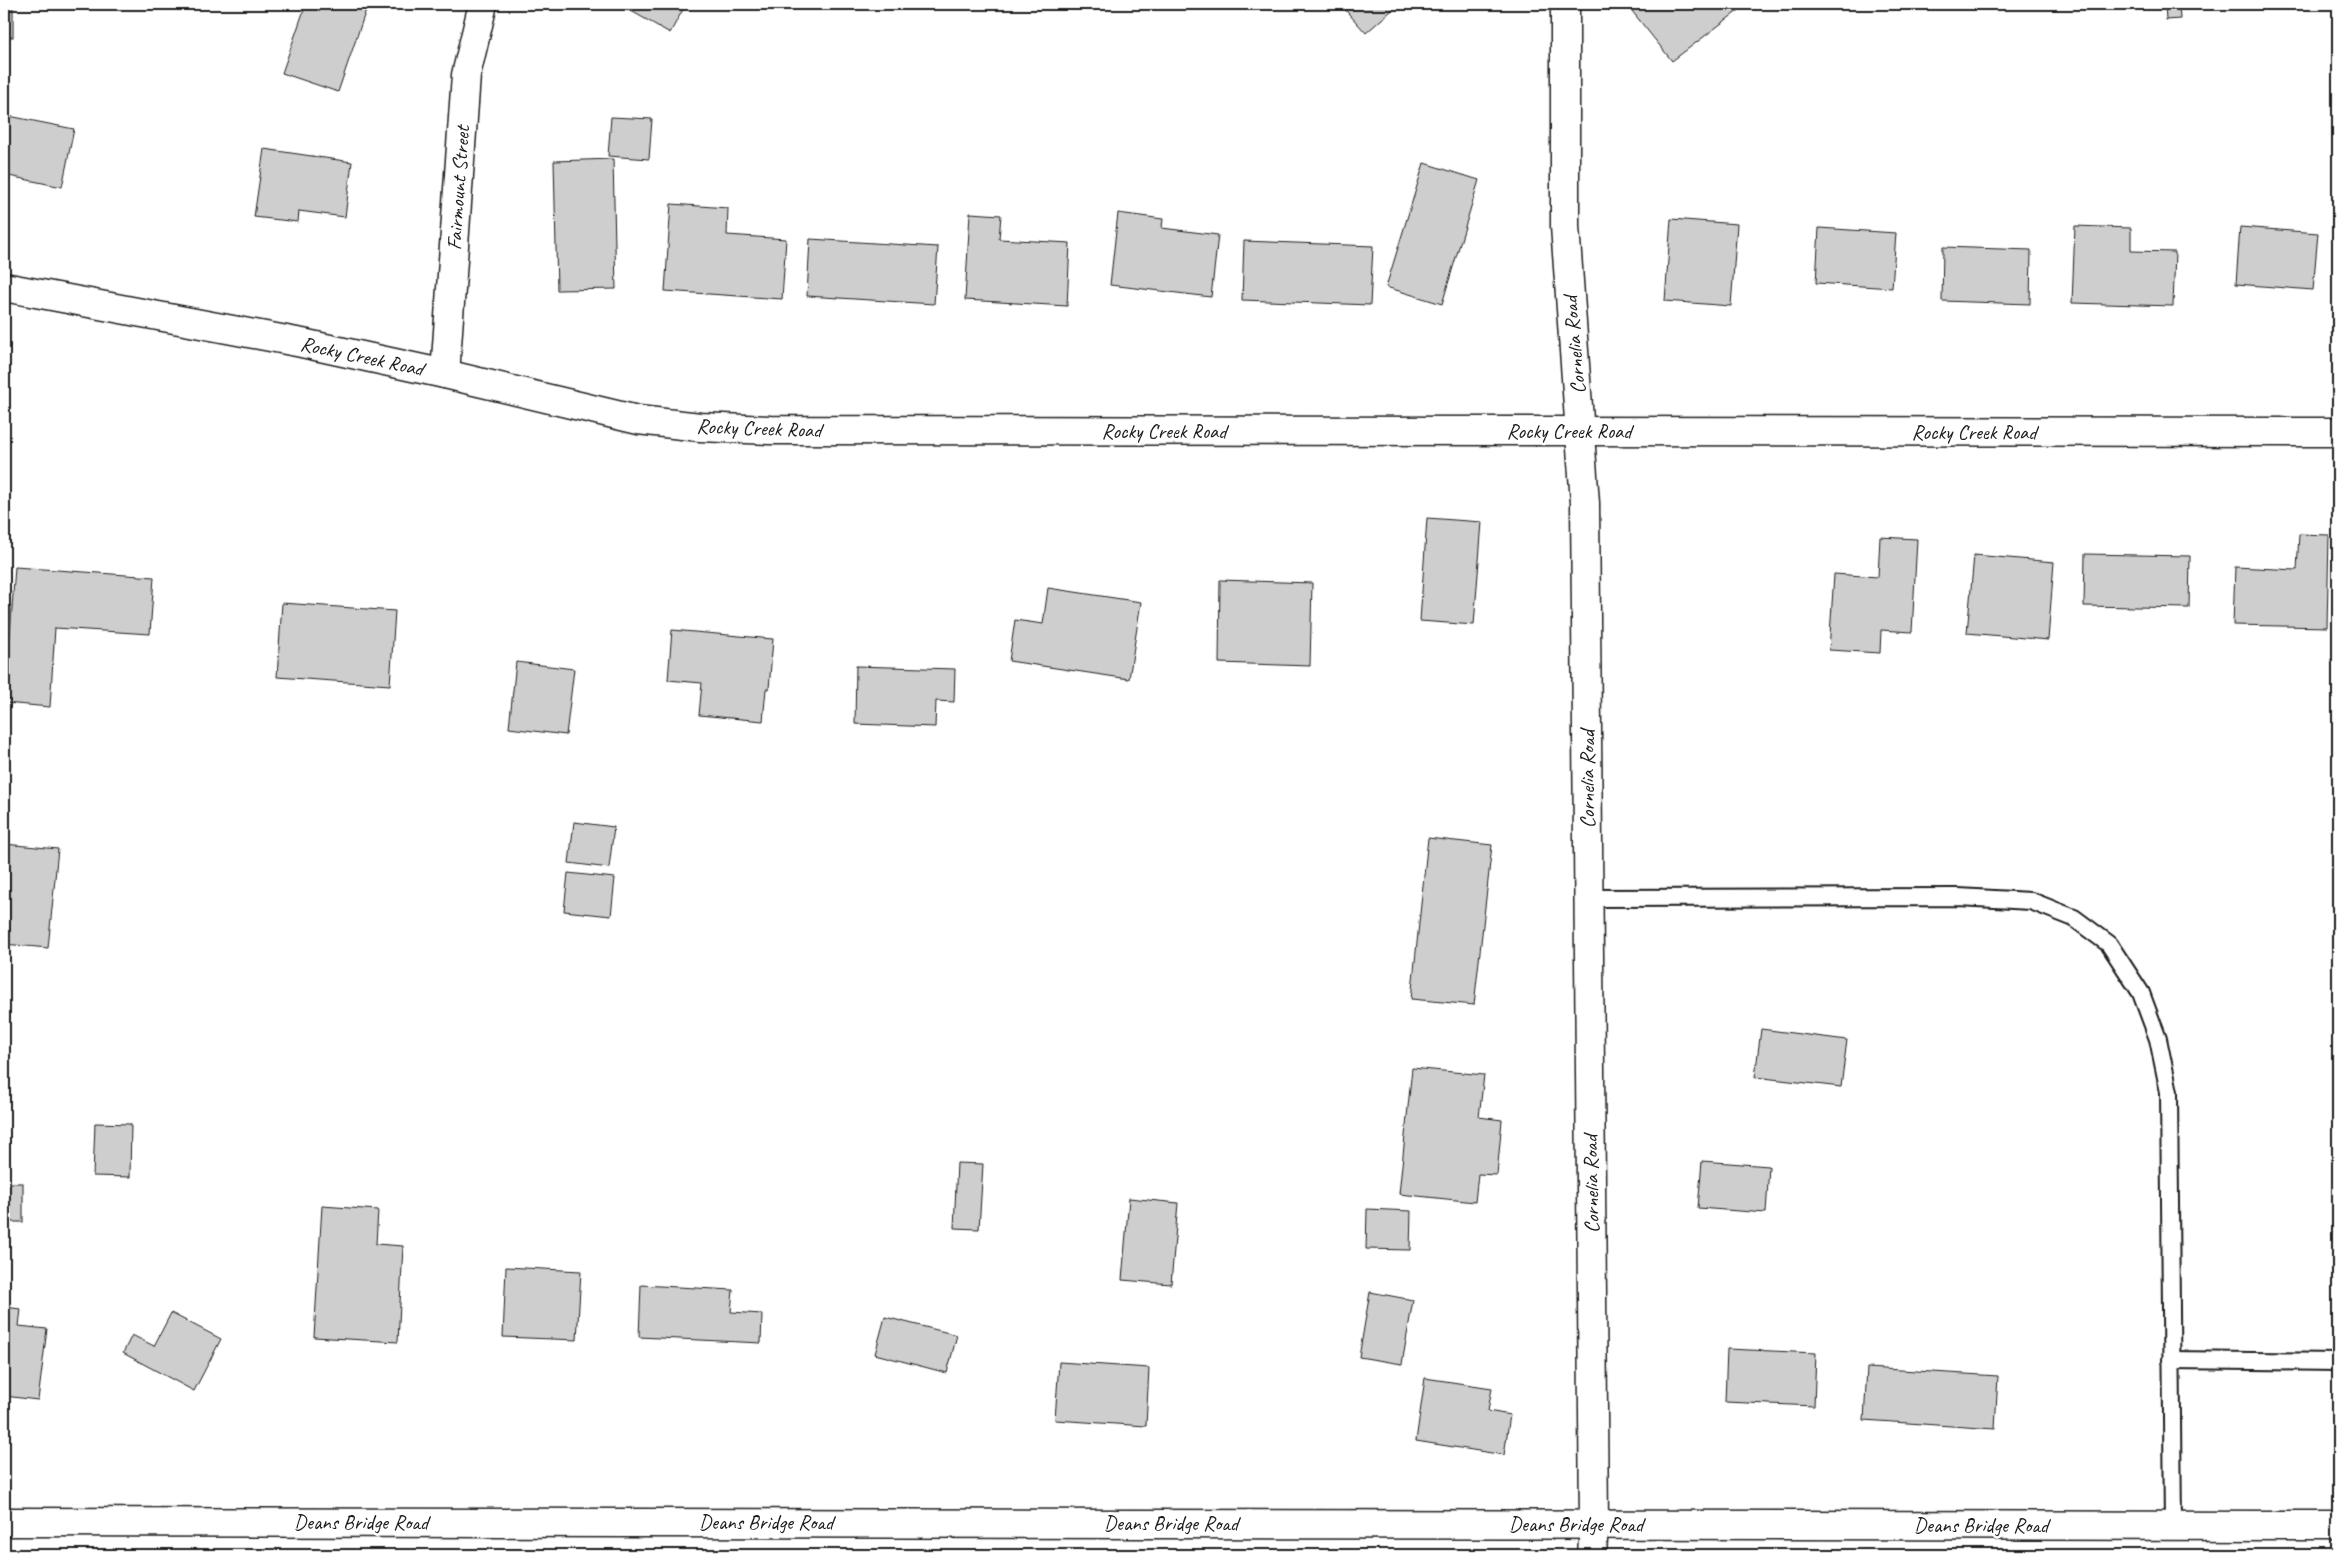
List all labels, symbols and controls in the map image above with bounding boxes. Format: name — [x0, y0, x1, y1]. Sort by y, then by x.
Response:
street label: Fairmount Street — [441, 123, 475, 251]
street label: Cornelia Road — [1556, 291, 1591, 395]
street label: Rocky Creek Road — [298, 330, 429, 382]
street label: Rocky Creek Road — [696, 413, 825, 443]
street label: Rocky Creek Road — [1101, 418, 1229, 444]
street label: Rocky Creek Road — [1506, 418, 1634, 444]
street label: Rocky Creek Road — [1911, 419, 2039, 445]
street label: Cornelia Road — [1574, 726, 1600, 828]
street label: Cornelia Road — [1577, 1131, 1605, 1233]
street label: Deans Bridge Road — [294, 1509, 431, 1535]
street label: Deans Bridge Road — [699, 1509, 836, 1535]
street label: Deans Bridge Road — [1104, 1510, 1241, 1536]
street label: Deans Bridge Road — [1509, 1511, 1646, 1537]
street label: Deans Bridge Road — [1914, 1512, 2051, 1538]

